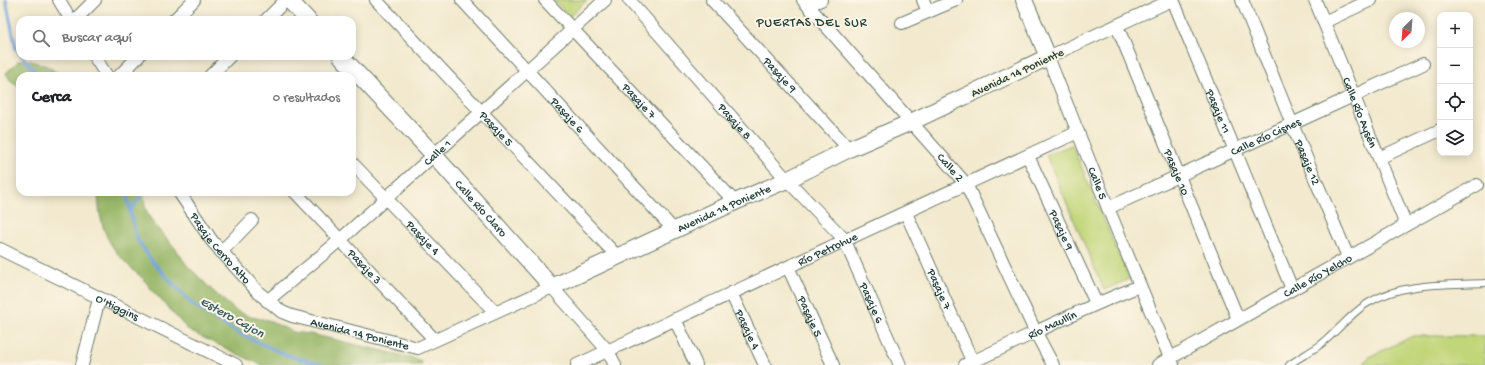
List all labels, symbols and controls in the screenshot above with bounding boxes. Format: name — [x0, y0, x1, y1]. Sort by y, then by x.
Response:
north arrow — [1389, 12, 1425, 48]
map controls — [1437, 12, 1473, 156]
button: + — [1437, 12, 1473, 48]
search box — [16, 16, 356, 60]
district label: PUERTAS DEL SUR — [755, 16, 868, 31]
icon: search — [30, 27, 52, 49]
text: Buscar aquí — [62, 29, 132, 47]
street label: Avenida 14 Poniente — [969, 46, 1067, 101]
button: − — [1437, 48, 1473, 84]
street label: Pasaje 9 — [759, 54, 799, 96]
street label: Calle Río Aysén — [1338, 76, 1379, 151]
street label: Pasaje 7 — [618, 81, 658, 123]
button: locate — [1437, 84, 1473, 120]
street label: Pasaje 11 — [1201, 87, 1232, 136]
text: Cerca — [32, 88, 71, 108]
text: 0 resultados — [273, 91, 340, 106]
street label: Pasaje 6 — [546, 95, 587, 137]
street label: Pasaje 8 — [713, 101, 754, 144]
street label: Pasaje 5 — [475, 108, 515, 150]
street label: Calle Río Cisnes — [1229, 116, 1304, 160]
button: layers — [1437, 120, 1473, 156]
street label: Calle 1 — [422, 137, 455, 170]
street label: Pasaje 12 — [1290, 137, 1322, 188]
street label: Pasaje 10 — [1159, 147, 1191, 198]
street label: Calle 2 — [933, 151, 966, 185]
street label: Calle 5 — [1083, 165, 1109, 202]
street label: Calle Río Claro — [451, 178, 509, 241]
street label: Avenida 14 Poniente — [676, 182, 774, 237]
street label: Pasaje 9 — [1044, 207, 1076, 253]
street label: Pasaje Cerro Alto — [185, 210, 253, 288]
street label: Pasaje 4 — [401, 218, 442, 259]
street label: Río Petrohue — [796, 230, 861, 270]
street label: Pasaje 3 — [343, 246, 384, 288]
street label: Calle Río Yelcho — [1282, 252, 1355, 302]
street label: Pasaje 7 — [922, 266, 954, 313]
street label: Pasaje 6 — [855, 280, 886, 327]
street label: O'Higgins — [93, 292, 141, 325]
street label: Pasaje 5 — [793, 293, 824, 339]
water label: Estero Cajon — [197, 295, 267, 342]
street label: Pasaje 4 — [730, 307, 762, 353]
street label: Río Maullín — [1026, 309, 1080, 344]
street label: Avenida 14 Poniente — [309, 316, 411, 355]

